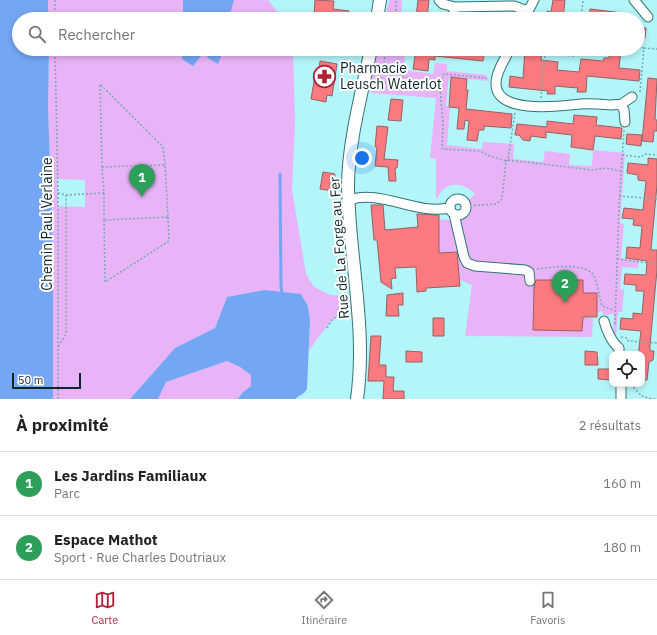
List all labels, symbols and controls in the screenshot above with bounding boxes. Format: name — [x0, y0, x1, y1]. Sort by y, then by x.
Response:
search box — [12, 12, 645, 56]
icon: search — [26, 23, 48, 45]
text: Rechercher — [58, 25, 135, 44]
place label: Pharmacie Leusch Waterlot — [340, 59, 442, 93]
pharmacy icon: Pharmacie Leusch Waterlot — [312, 63, 338, 89]
your location — [352, 148, 372, 168]
street label: Chemin Paul Verlaine — [38, 157, 56, 291]
pin: 1 — [129, 164, 155, 197]
street label: Rue de La Forge au Fer — [325, 176, 353, 320]
pin: 2 — [552, 270, 578, 303]
map controls — [609, 351, 645, 387]
button: locate — [609, 351, 645, 387]
scale bar — [12, 371, 81, 390]
text: 50 m — [18, 373, 43, 387]
text: À proximité — [16, 414, 109, 436]
text: 2 résultats — [579, 417, 641, 434]
text: Les Jardins Familiaux — [54, 466, 207, 485]
text: 1 — [25, 475, 33, 492]
text: 160 m — [603, 475, 641, 492]
text: Parc — [54, 485, 80, 502]
text: Espace Mathot — [54, 530, 158, 549]
text: 2 — [25, 539, 33, 556]
text: 180 m — [603, 539, 641, 556]
text: Sport · Rue Charles Doutriaux — [54, 549, 226, 566]
tab: Carte — [92, 589, 118, 627]
tab: Itinéraire — [301, 589, 347, 627]
tab: Favoris — [530, 589, 565, 627]

